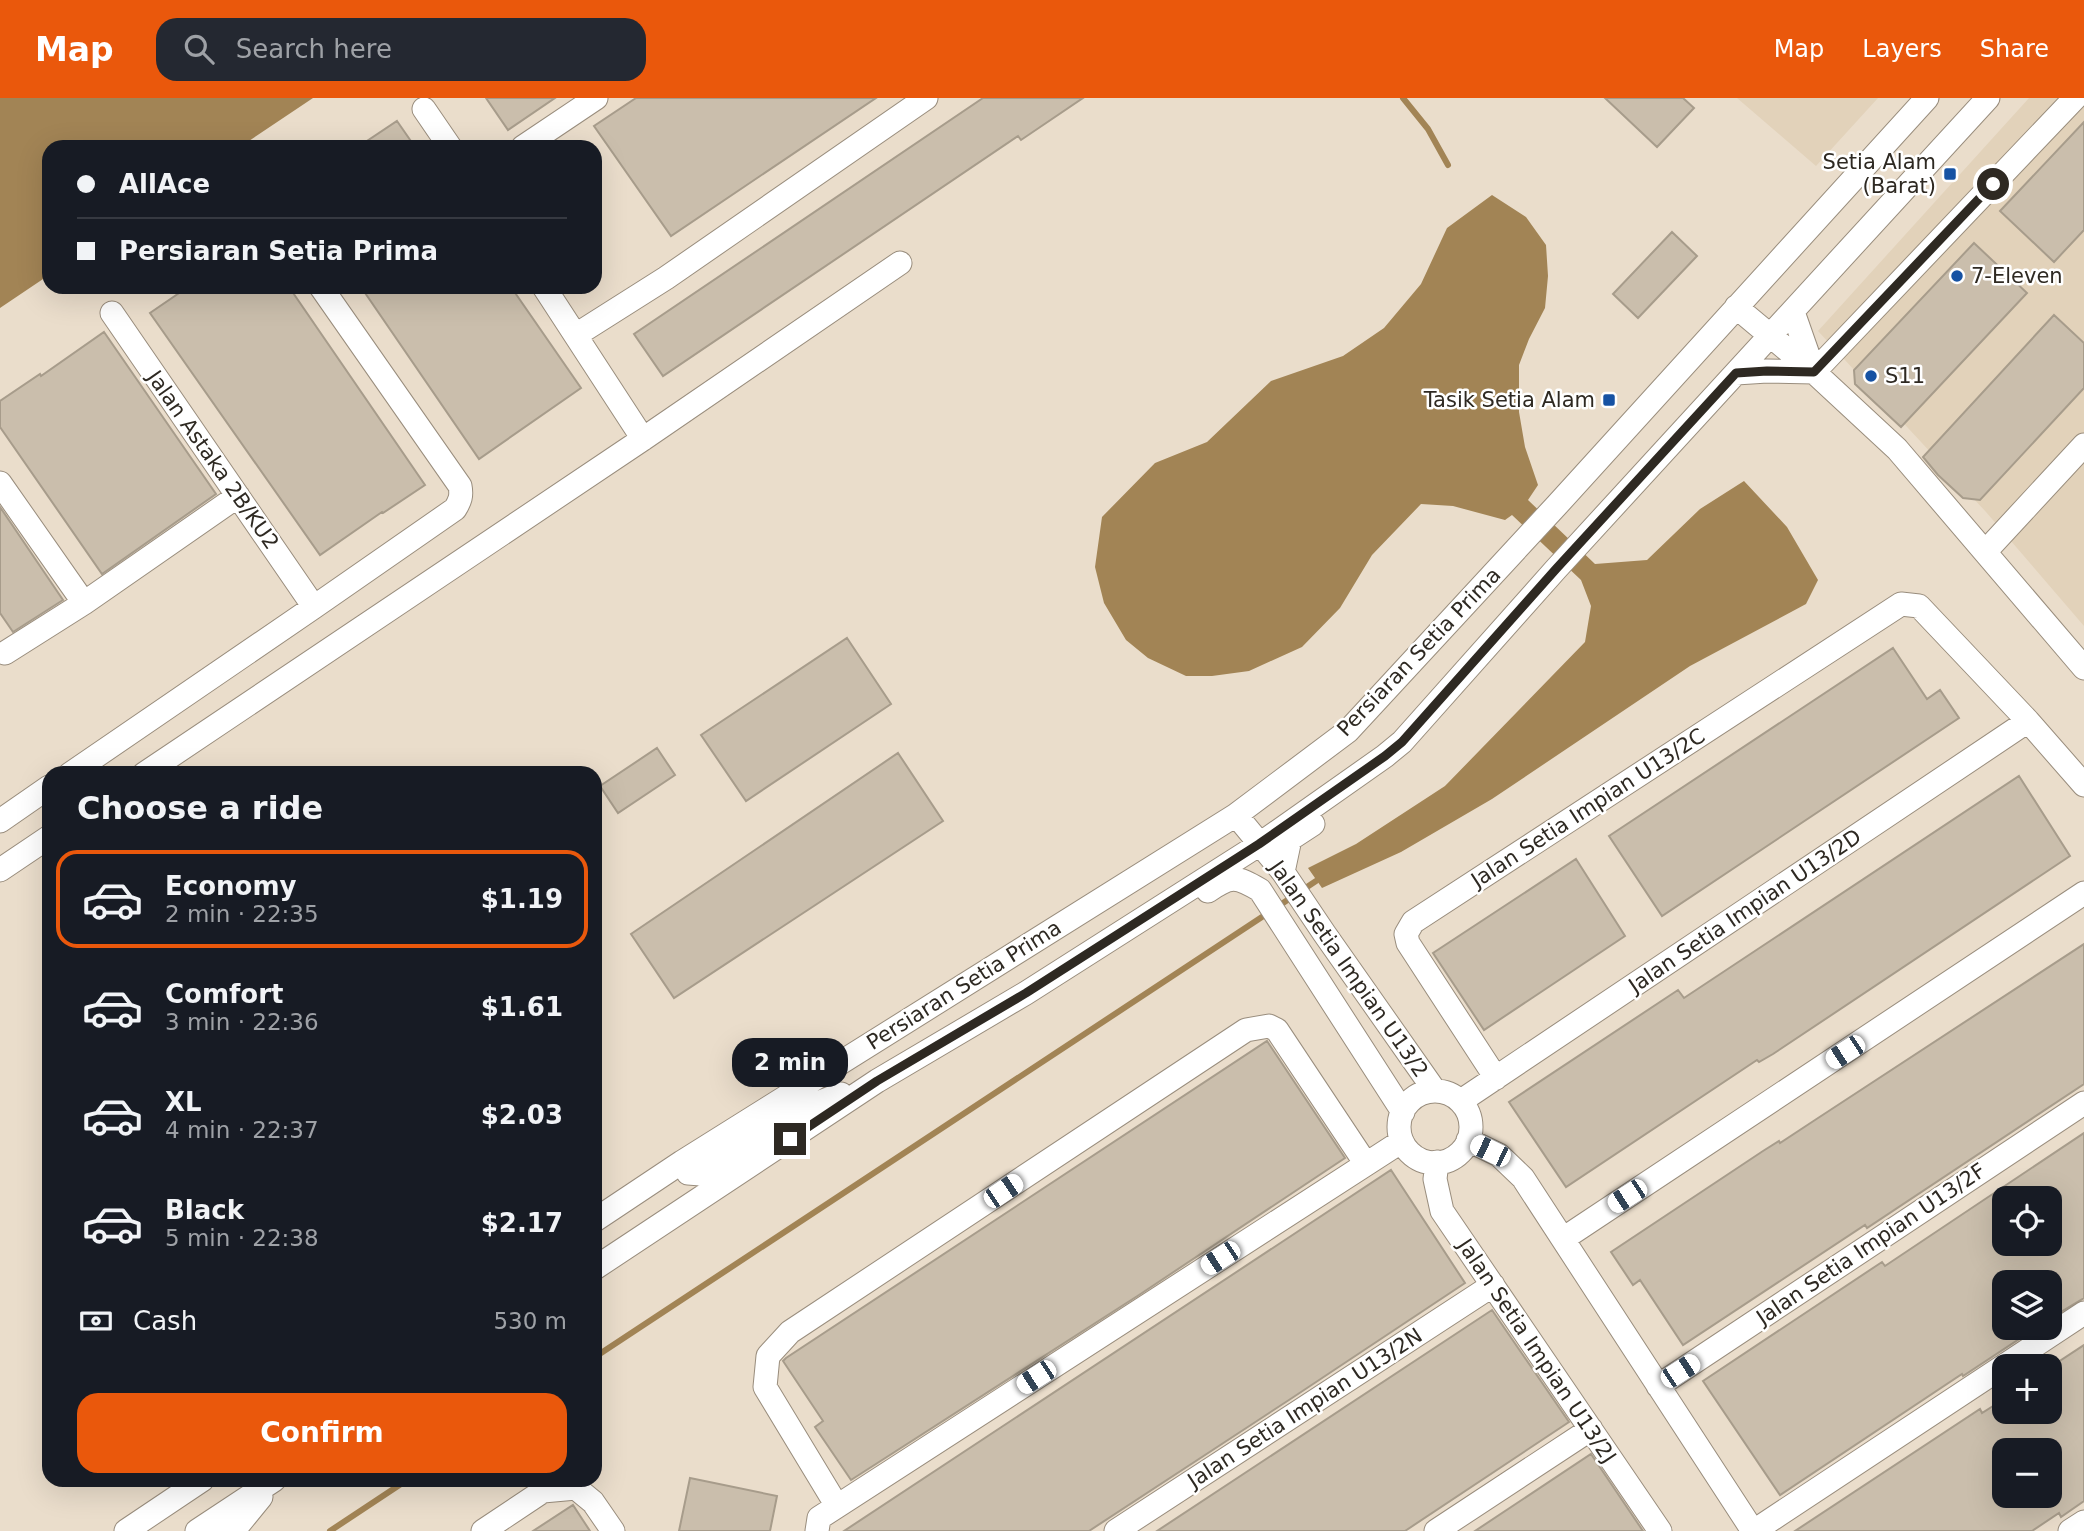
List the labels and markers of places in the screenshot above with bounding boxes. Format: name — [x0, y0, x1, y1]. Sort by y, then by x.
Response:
place label: Setia Alam (Barat) — [1823, 150, 1936, 198]
marker: Setia Alam (Barat) — [1942, 166, 1958, 182]
place label: 7-Eleven — [1971, 264, 2063, 288]
marker: 7-Eleven — [1949, 268, 1965, 284]
place label: S11 — [1885, 364, 1925, 388]
marker: S11 — [1863, 368, 1879, 384]
place label: Tasik Setia Alam — [1423, 388, 1595, 412]
marker: Tasik Setia Alam — [1601, 392, 1617, 408]

